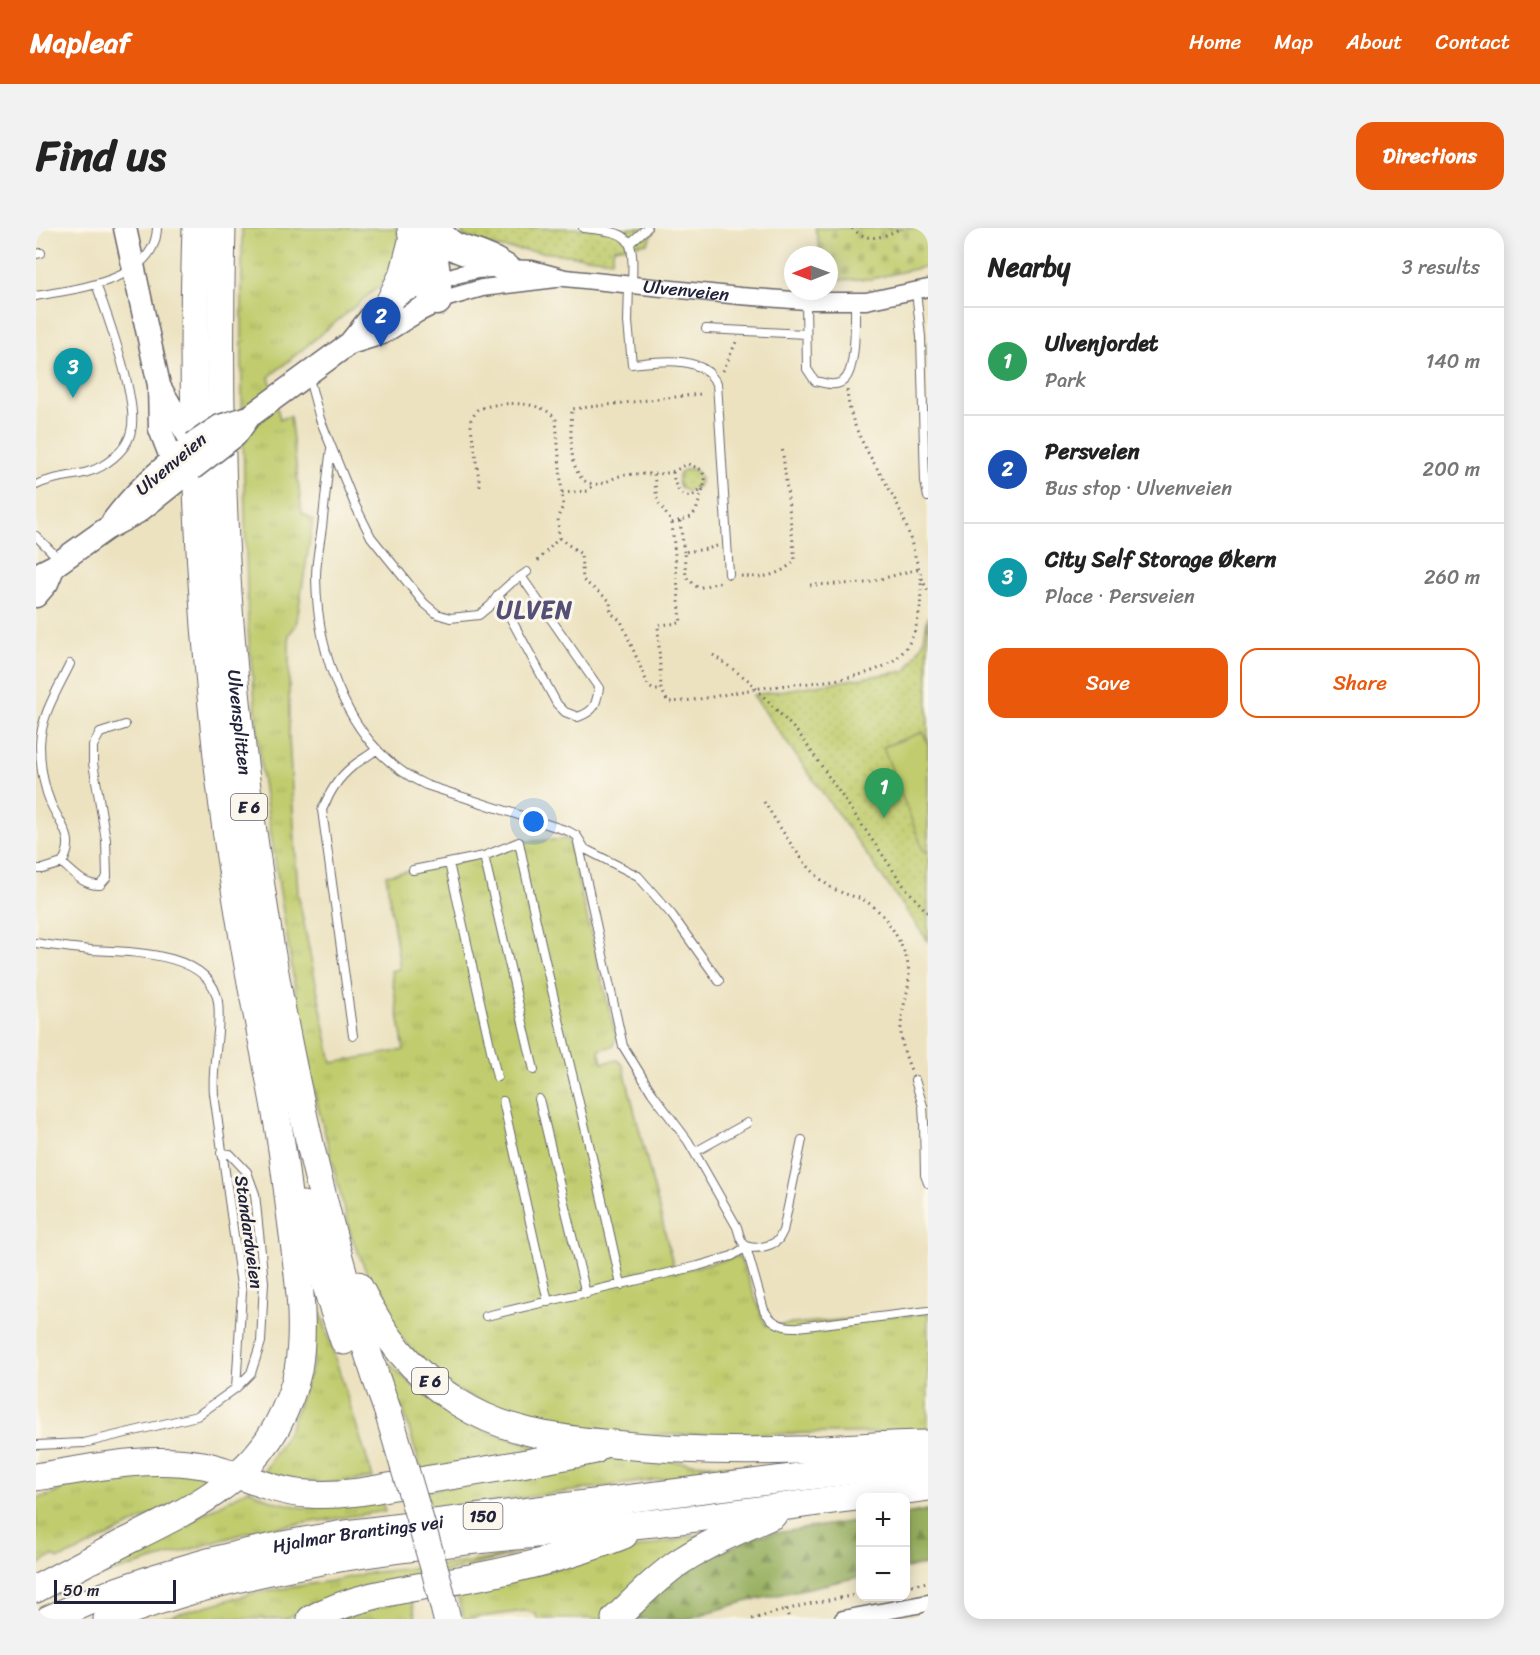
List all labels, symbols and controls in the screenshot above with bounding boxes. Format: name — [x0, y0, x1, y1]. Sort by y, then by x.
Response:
text: Mapleaf — [30, 18, 130, 67]
text: Home — [1189, 23, 1241, 61]
text: Map — [1274, 23, 1313, 61]
text: About — [1346, 23, 1403, 61]
text: Contact — [1436, 23, 1510, 61]
text: Find us — [36, 119, 166, 193]
button: Directions — [1356, 122, 1504, 190]
text: Nearby — [988, 244, 1070, 290]
north arrow — [784, 246, 838, 300]
text: 3 results — [1402, 250, 1480, 285]
street label: Ulvenveien — [642, 270, 731, 311]
pin: 2 — [362, 298, 400, 347]
text: Ulvenjordet — [1045, 324, 1158, 363]
text: 1 — [1003, 344, 1012, 379]
text: 140 m — [1426, 344, 1480, 379]
pin: 3 — [54, 348, 93, 398]
text: Park — [1045, 363, 1086, 398]
street label: Ulvenveien — [128, 424, 214, 504]
text: Persveien — [1045, 432, 1140, 471]
text: 2 — [1002, 452, 1013, 487]
text: 200 m — [1423, 452, 1480, 487]
text: Bus stop · Ulvenveien — [1045, 471, 1232, 506]
text: City Self Storage Økern — [1045, 540, 1276, 579]
text: 3 — [1002, 560, 1013, 595]
text: 260 m — [1424, 560, 1480, 595]
text: Place · Persveien — [1045, 579, 1195, 614]
district label: ULVEN — [496, 589, 574, 631]
button: Save — [988, 648, 1228, 718]
button: Share — [1240, 648, 1480, 718]
street label: Ulvensplitten — [218, 668, 261, 777]
pin: 1 — [864, 768, 904, 818]
road number: E 6 — [231, 794, 267, 820]
your location — [519, 807, 548, 836]
street label: Standardveien — [225, 1173, 273, 1291]
road number: E 6 — [412, 1368, 448, 1394]
map controls — [856, 1493, 910, 1601]
button: + — [856, 1493, 910, 1547]
road number: 150 — [464, 1503, 502, 1529]
street label: Hjalmar Brantings vei — [270, 1506, 447, 1563]
button: − — [856, 1547, 910, 1601]
text: 50 m — [63, 1576, 99, 1605]
scale bar — [54, 1577, 176, 1604]

